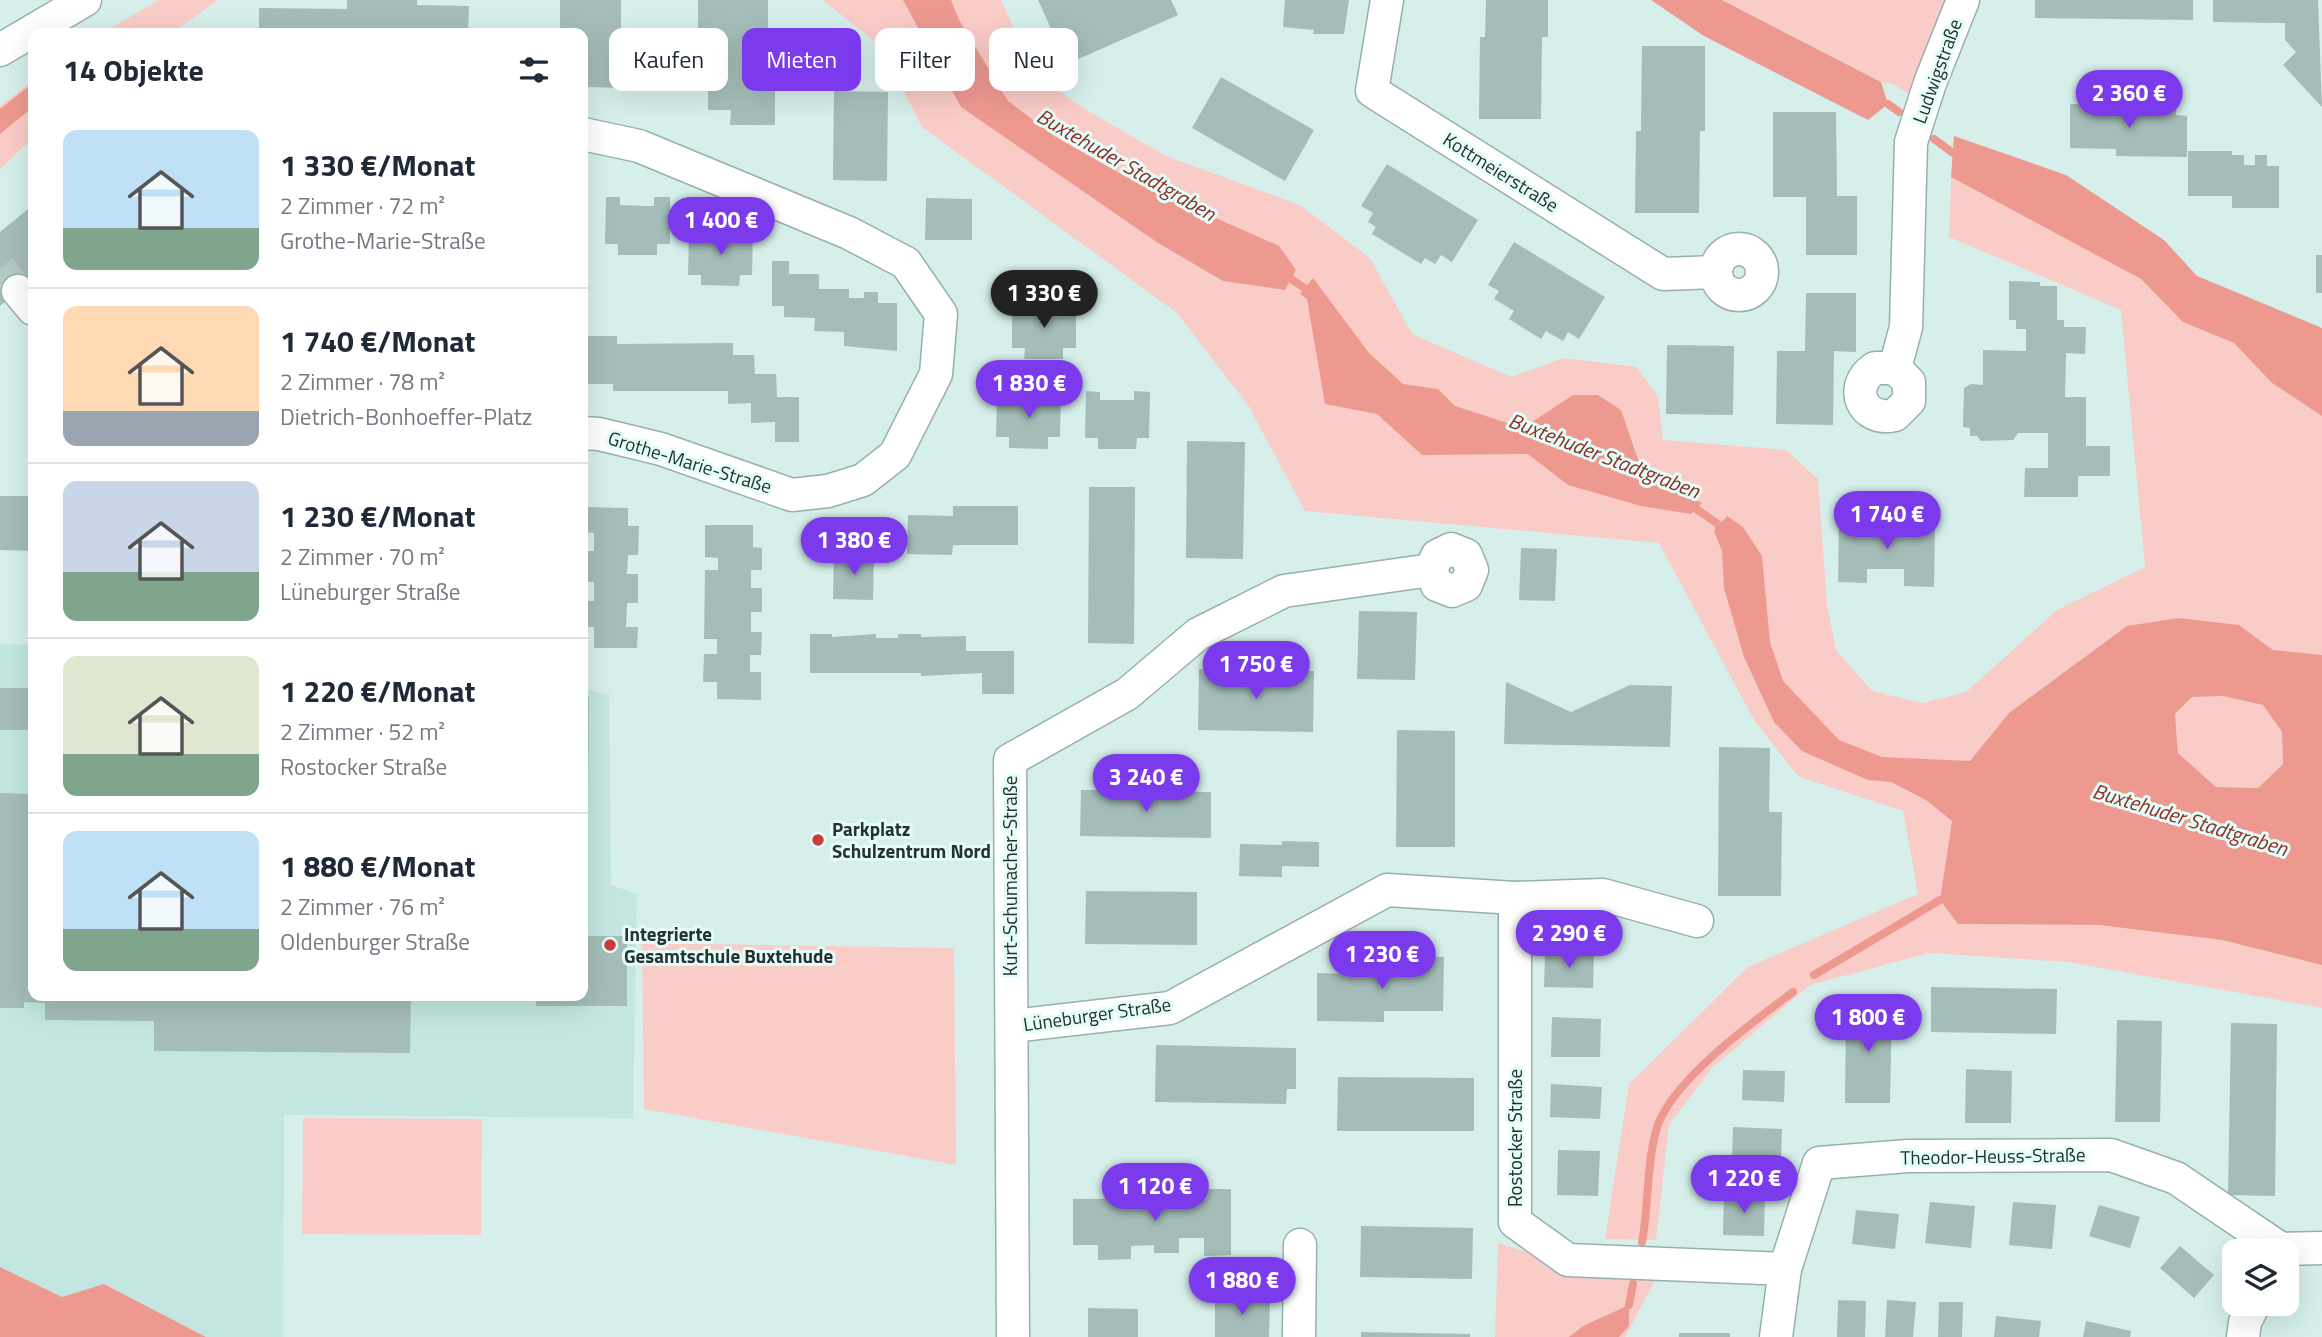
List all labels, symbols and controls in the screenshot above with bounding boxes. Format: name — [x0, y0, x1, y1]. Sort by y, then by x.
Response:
street label: Ludwigstraße — [1904, 14, 1969, 127]
chip: Kaufen — [609, 28, 728, 91]
chip: Mieten — [742, 28, 861, 91]
chip: Filter — [875, 28, 975, 91]
chip: Neu — [989, 28, 1078, 91]
text: 14 Objekte — [63, 47, 204, 93]
icon: filters — [515, 51, 553, 89]
pin: 2 360 € — [2064, 71, 2194, 130]
text: 2 360 € — [2092, 75, 2166, 110]
water label: Buxtehuder Stadtgraben — [1031, 100, 1223, 229]
street label: Kottmeierstraße — [1438, 124, 1565, 219]
text: 1 330 €/Monat — [280, 142, 476, 188]
icon: home — [119, 158, 203, 242]
text: 2 Zimmer · 72 m² — [280, 188, 445, 223]
pin: 1 400 € — [656, 198, 786, 257]
text: 1 400 € — [684, 202, 758, 237]
text: Grothe-Marie-Straße — [280, 223, 486, 258]
pin: 1 330 € — [979, 270, 1109, 330]
text: 1 330 € — [1007, 275, 1081, 310]
text: 1 740 €/Monat — [280, 318, 476, 364]
icon: home — [119, 334, 203, 418]
pin: 1 830 € — [964, 360, 1094, 420]
text: 2 Zimmer · 78 m² — [280, 364, 445, 399]
text: 1 830 € — [992, 365, 1066, 400]
text: Dietrich-Bonhoeffer-Platz — [280, 399, 532, 434]
water label: Buxtehuder Stadtgraben — [1504, 404, 1705, 506]
street label: Grothe-Marie-Straße — [605, 423, 776, 500]
pin: 1 740 € — [1822, 491, 1952, 551]
text: 1 230 €/Monat — [280, 493, 476, 539]
text: 1 740 € — [1850, 496, 1924, 531]
icon: home — [119, 509, 203, 593]
pin: 1 380 € — [789, 518, 919, 577]
text: 1 380 € — [817, 522, 891, 557]
text: 2 Zimmer · 70 m² — [280, 539, 445, 574]
text: Lüneburger Straße — [280, 574, 460, 609]
pin: 1 750 € — [1191, 642, 1321, 701]
text: 1 750 € — [1219, 646, 1293, 681]
text: 1 220 €/Monat — [280, 668, 476, 714]
icon: home — [119, 684, 203, 768]
text: 2 Zimmer · 52 m² — [280, 714, 445, 749]
text: Rostocker Straße — [280, 749, 447, 784]
pin: 3 240 € — [1081, 754, 1211, 814]
text: 3 240 € — [1109, 759, 1183, 794]
water label: Buxtehuder Stadtgraben — [2089, 774, 2292, 864]
street label: Kurt-Schumacher-Straße — [995, 776, 1024, 976]
place label: Parkplatz Schulzentrum Nord — [832, 814, 991, 865]
marker: Parkplatz Schulzentrum Nord — [810, 832, 826, 848]
text: 1 880 €/Monat — [280, 843, 476, 889]
icon: home — [119, 859, 203, 943]
text: 2 Zimmer · 76 m² — [280, 889, 445, 924]
pin: 2 290 € — [1504, 911, 1634, 970]
text: 2 290 € — [1532, 915, 1606, 950]
place label: Integrierte Gesamtschule Buxtehude — [624, 919, 833, 970]
text: Oldenburger Straße — [280, 924, 470, 959]
pin: 1 230 € — [1317, 932, 1447, 991]
text: 1 230 € — [1345, 936, 1419, 971]
marker: Integrierte Gesamtschule Buxtehude — [602, 937, 618, 953]
street label: Lüneburger Straße — [1021, 989, 1173, 1038]
pin: 1 800 € — [1803, 995, 1933, 1054]
text: 1 800 € — [1831, 999, 1905, 1034]
street label: Rostocker Straße — [1500, 1069, 1529, 1207]
street label: Theodor-Heuss-Straße — [1900, 1139, 2086, 1172]
pin: 1 220 € — [1679, 1156, 1809, 1215]
text: 1 220 € — [1707, 1160, 1781, 1195]
pin: 1 120 € — [1090, 1164, 1220, 1223]
text: 1 120 € — [1118, 1168, 1192, 1203]
map controls — [2222, 1239, 2299, 1316]
button: layers — [2222, 1239, 2299, 1316]
pin: 1 880 € — [1177, 1258, 1307, 1317]
text: 1 880 € — [1205, 1262, 1279, 1297]

